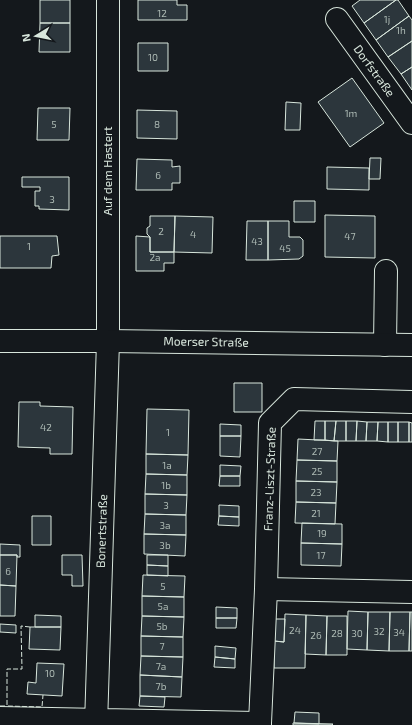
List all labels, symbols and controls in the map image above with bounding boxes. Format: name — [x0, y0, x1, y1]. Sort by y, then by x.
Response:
house number: 12 — [157, 7, 167, 19]
house number: 1j — [384, 13, 390, 25]
north arrow — [16, 16, 56, 56]
house number: 1h — [396, 24, 406, 36]
text: N — [19, 33, 33, 43]
street label: Dorfstraße — [351, 42, 398, 99]
house number: 10 — [148, 51, 158, 63]
house number: 1m — [345, 107, 358, 119]
house number: 5 — [51, 118, 57, 130]
house number: 8 — [154, 118, 160, 130]
street label: Auf dem Hastert — [100, 126, 114, 215]
house number: 6 — [155, 169, 161, 181]
house number: 3 — [49, 193, 55, 205]
house number: 2 — [158, 225, 164, 237]
house number: 4 — [190, 228, 196, 240]
house number: 47 — [344, 230, 356, 242]
house number: 43 — [251, 235, 263, 247]
house number: 1 — [27, 240, 31, 252]
house number: 45 — [279, 242, 291, 254]
house number: 2a — [149, 251, 161, 263]
street label: Moerser Straße — [163, 333, 249, 349]
house number: 42 — [40, 421, 52, 433]
house number: 1 — [166, 426, 170, 438]
street label: Franz-Liszt-Straße — [260, 427, 278, 531]
house number: 27 — [312, 445, 322, 457]
house number: 1a — [162, 459, 172, 471]
house number: 25 — [312, 465, 322, 477]
house number: 1b — [161, 479, 171, 491]
house number: 23 — [310, 486, 322, 498]
street label: Bonertstraße — [93, 494, 109, 568]
house number: 3 — [163, 499, 169, 511]
house number: 21 — [311, 507, 321, 519]
house number: 3a — [159, 519, 171, 531]
house number: 19 — [317, 527, 327, 539]
house number: 3b — [159, 539, 171, 551]
house number: 17 — [316, 549, 326, 561]
house number: 6 — [5, 565, 11, 577]
house number: 5 — [160, 580, 166, 592]
house number: 5a — [158, 600, 168, 612]
house number: 5b — [156, 620, 168, 632]
house number: 24 — [289, 624, 301, 636]
house number: 32 — [373, 625, 385, 637]
house number: 34 — [393, 626, 405, 638]
house number: 28 — [331, 627, 343, 639]
house number: 30 — [351, 627, 363, 639]
house number: 26 — [310, 629, 322, 641]
house number: 7 — [159, 640, 165, 652]
house number: 7a — [156, 660, 166, 672]
house number: 10 — [45, 667, 55, 679]
house number: 7b — [156, 680, 167, 692]

